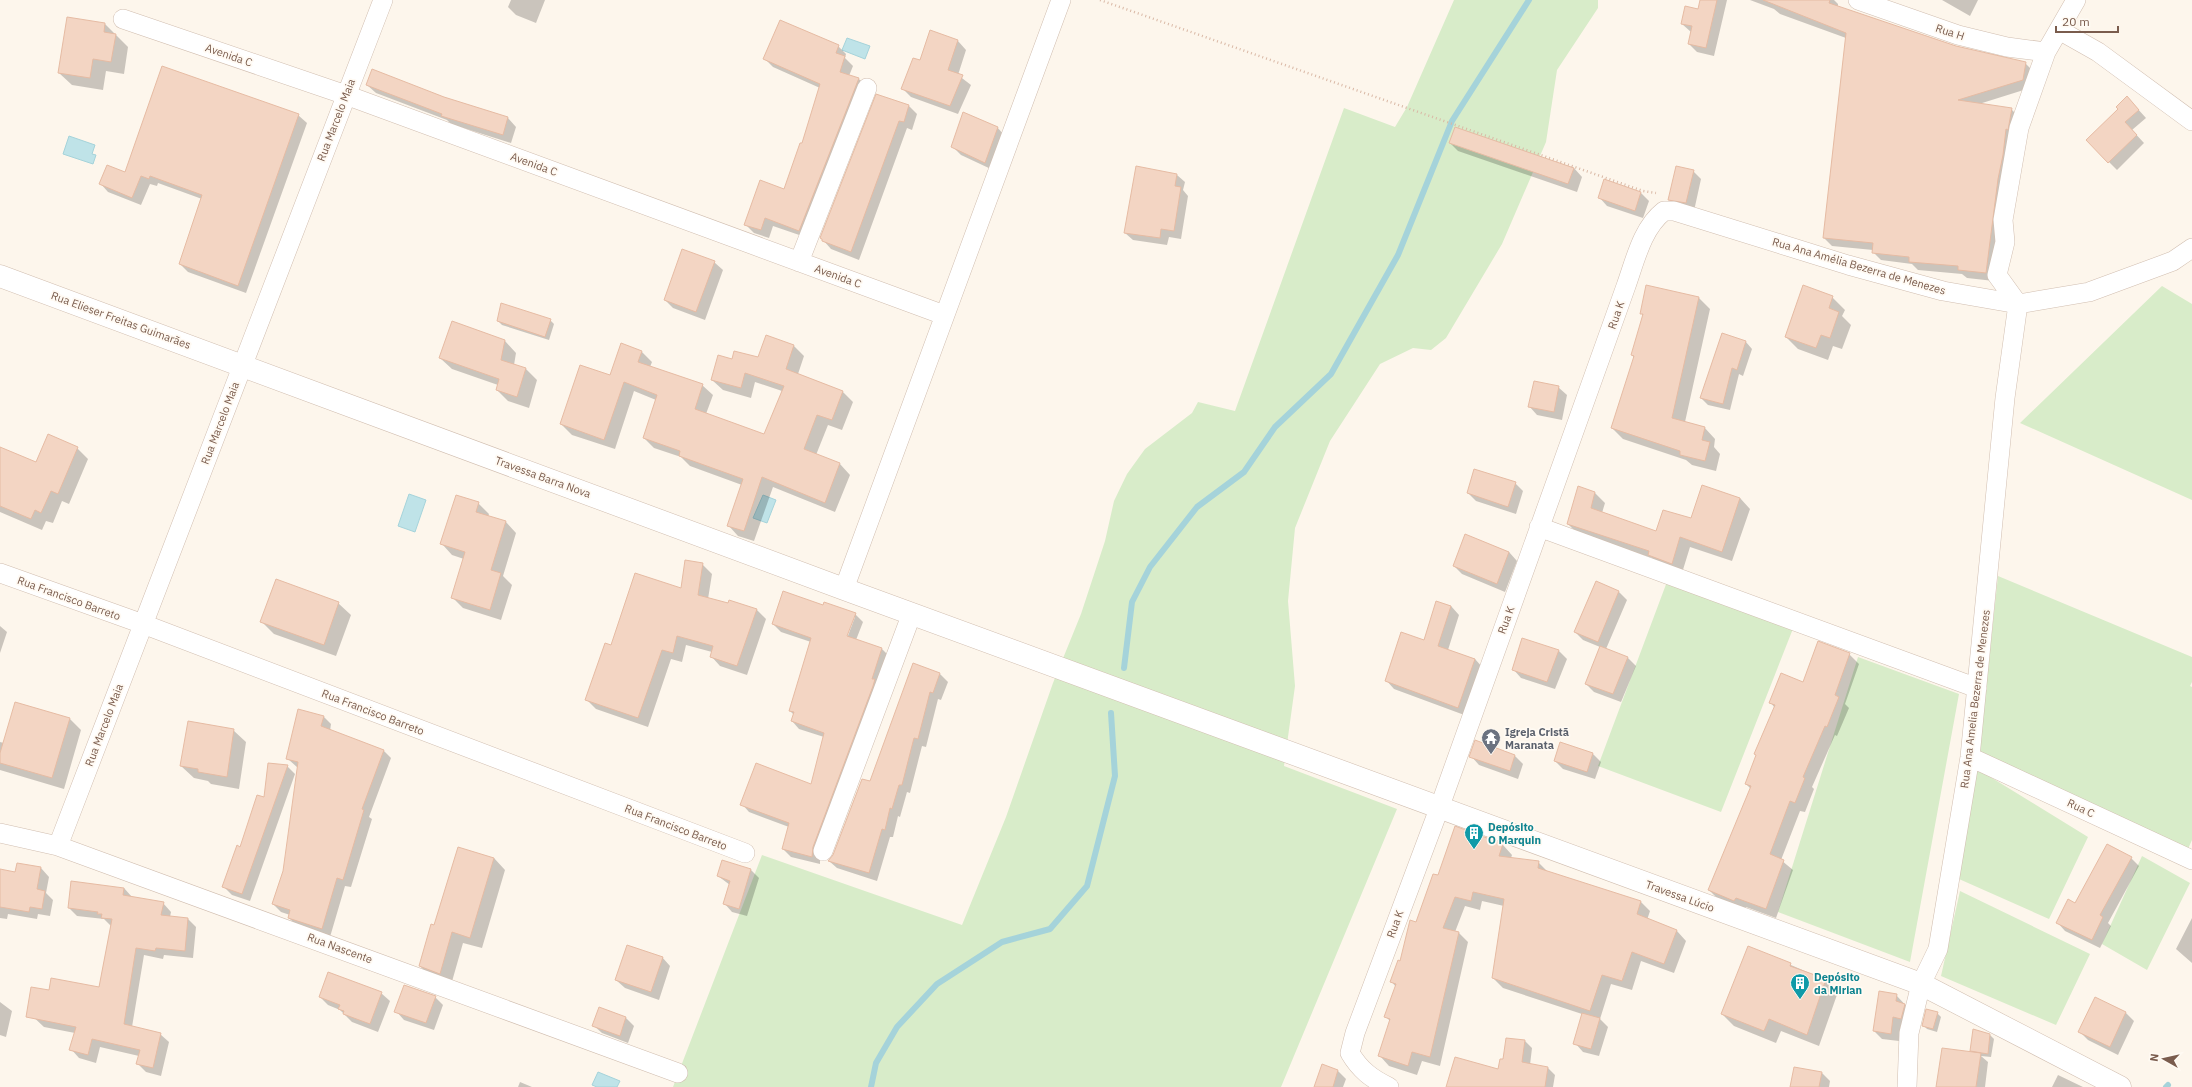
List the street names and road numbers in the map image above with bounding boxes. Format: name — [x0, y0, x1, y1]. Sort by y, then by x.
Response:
street label: Rua H — [1934, 21, 1966, 43]
street label: Avenida C — [204, 40, 255, 70]
street label: Rua Marcelo Maia — [314, 77, 358, 163]
street label: Avenida C — [509, 149, 560, 179]
street label: Rua Ana Amélia Bezerra de Menezes — [1771, 234, 1947, 298]
street label: Avenida C — [813, 261, 864, 291]
street label: Rua Elieser Freitas Guimarães — [49, 288, 193, 352]
street label: Rua K — [1605, 299, 1627, 331]
street label: Rua Marcelo Maia — [198, 380, 242, 466]
street label: Travessa Barra Nova — [493, 453, 593, 501]
street label: Rua Francisco Barreto — [16, 573, 122, 623]
street label: Rua K — [1495, 604, 1517, 636]
street label: Rua Ana Amelia Bezerra de Menezes — [1957, 609, 1993, 789]
street label: Rua Marcelo Maia — [82, 682, 126, 768]
street label: Rua Francisco Barreto — [320, 686, 426, 738]
street label: Rua C — [2065, 796, 2097, 820]
street label: Rua Francisco Barreto — [623, 801, 729, 853]
street label: Travessa Lúcio — [1644, 877, 1716, 915]
street label: Rua K — [1384, 908, 1406, 940]
street label: Rua Nascente — [305, 930, 375, 966]

